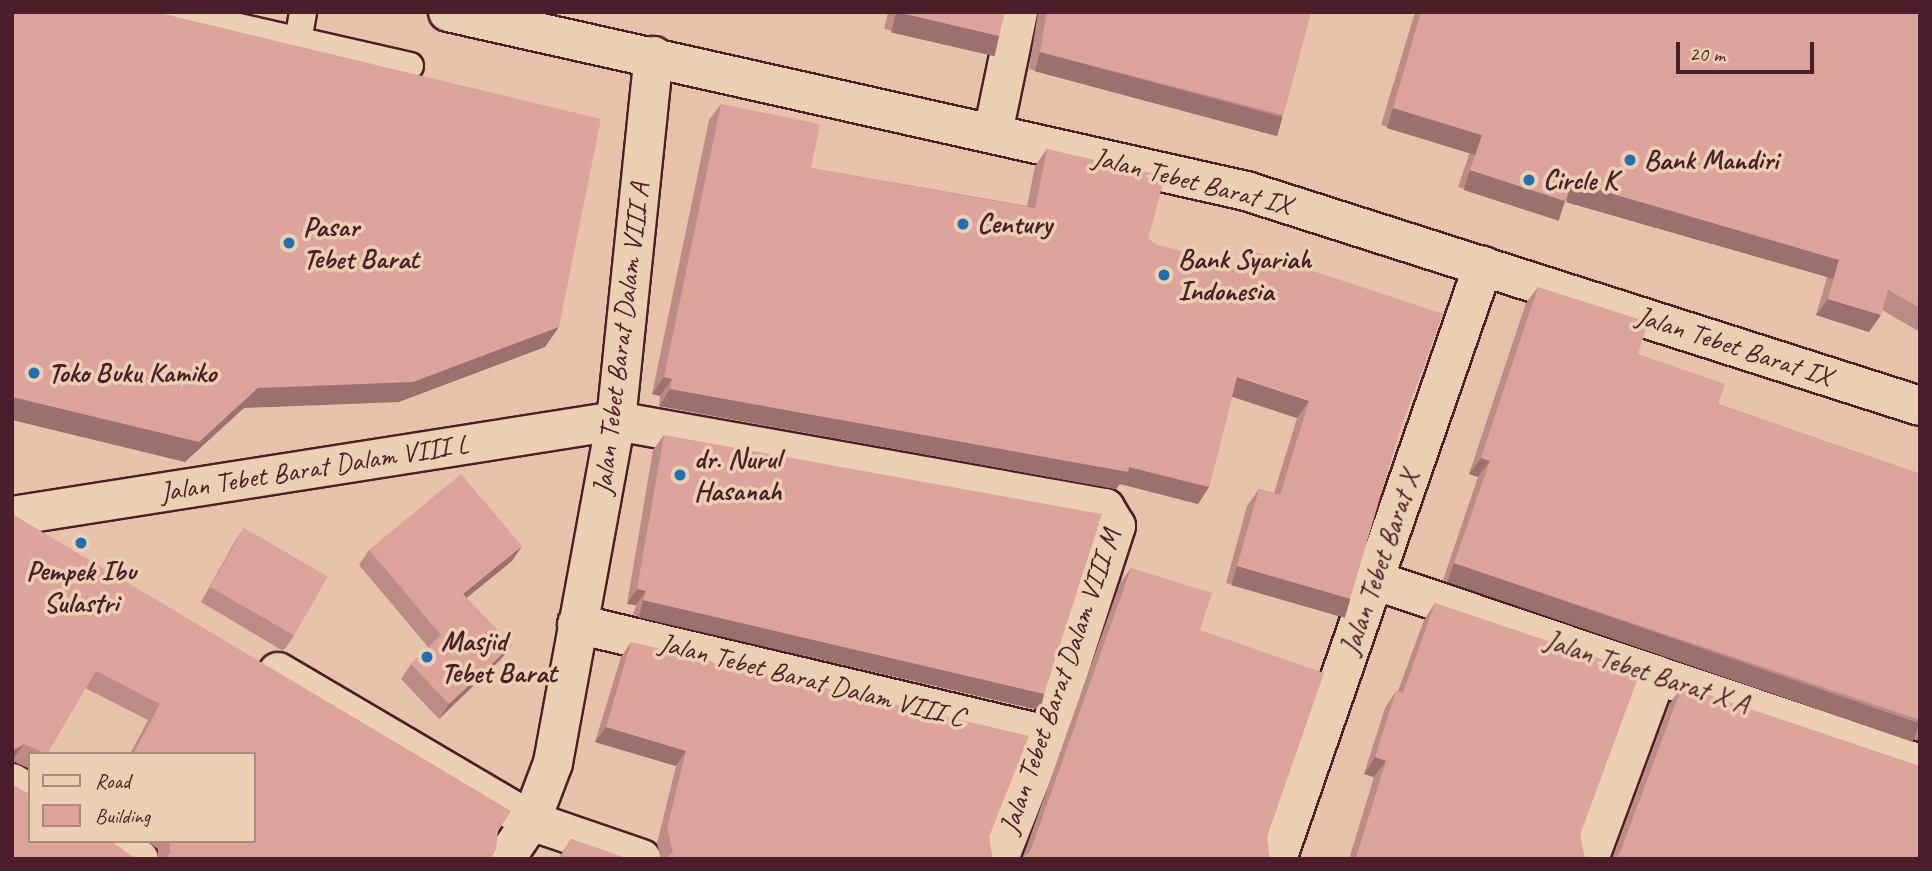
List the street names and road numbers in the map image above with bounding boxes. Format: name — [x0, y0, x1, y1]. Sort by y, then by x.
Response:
street label: Jalan Tebet Barat IX — [1090, 140, 1294, 222]
street label: Jalan Tebet Barat Dalam VIII A — [585, 181, 657, 497]
street label: Jalan Tebet Barat IX — [1632, 299, 1836, 393]
street label: Jalan Tebet Barat Dalam VIII L — [157, 427, 471, 509]
street label: Jalan Tebet Barat X — [1333, 467, 1427, 659]
street label: Jalan Tebet Barat Dalam VIII M — [992, 524, 1128, 838]
street label: Jalan Tebet Barat X A — [1541, 623, 1753, 721]
street label: Jalan Tebet Barat Dalam VIII C — [656, 626, 968, 734]

